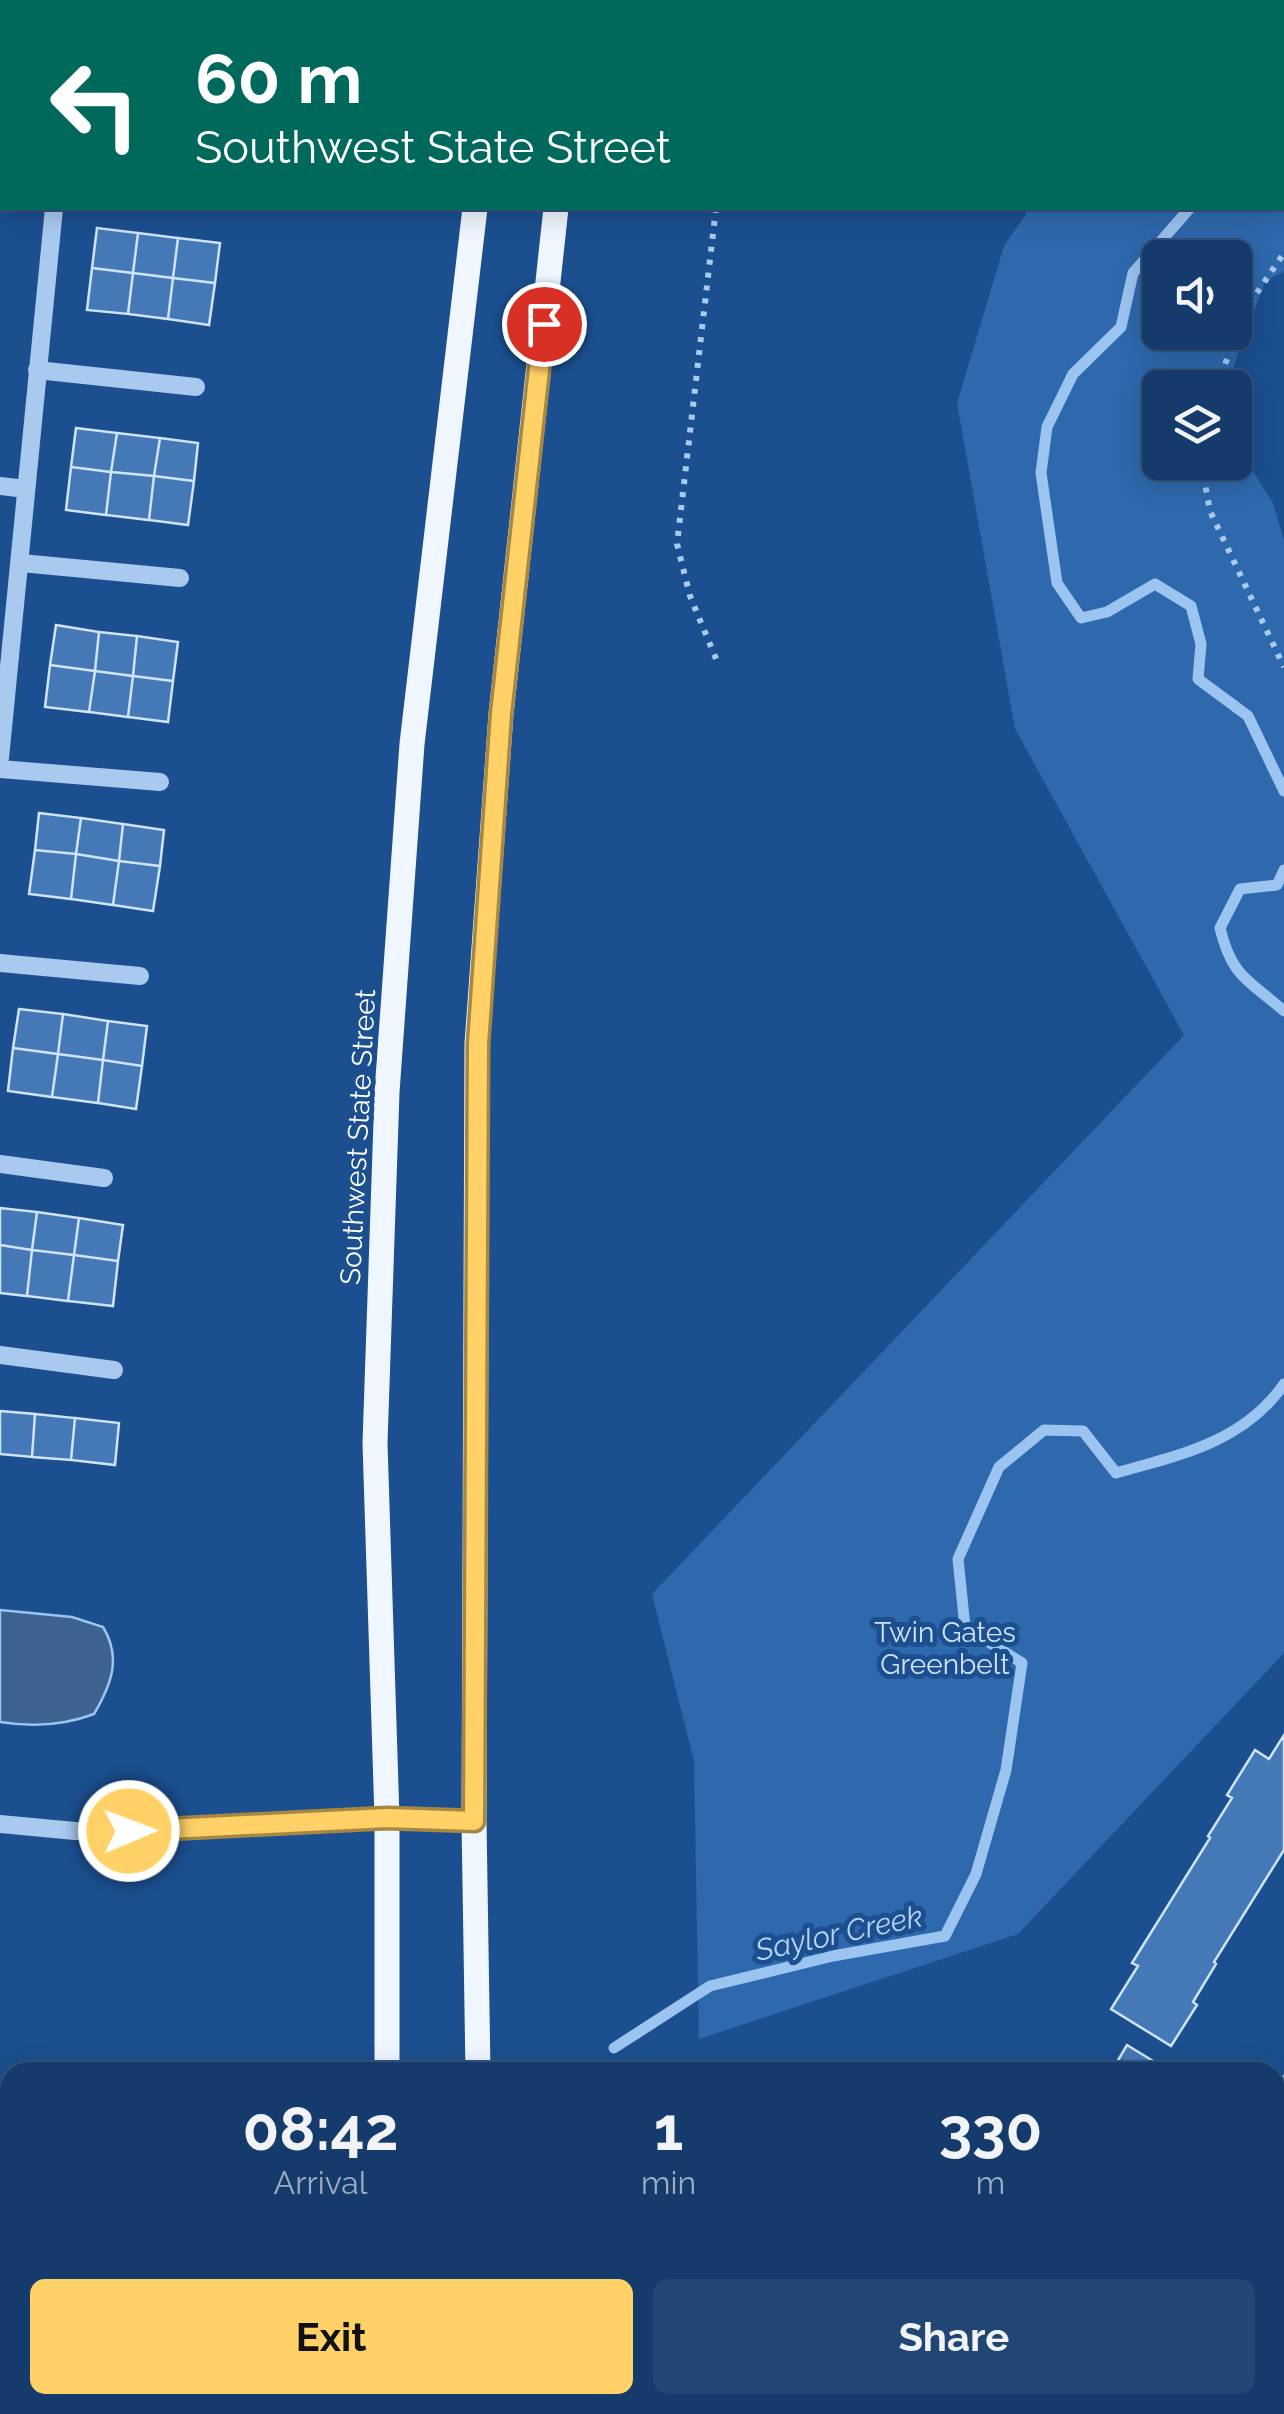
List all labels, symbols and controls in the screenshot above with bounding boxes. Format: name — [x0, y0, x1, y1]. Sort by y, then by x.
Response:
text: 60 m — [195, 37, 362, 119]
icon: left — [30, 40, 160, 170]
text: Southwest State Street — [195, 121, 671, 174]
map controls — [1142, 240, 1252, 480]
button: sound — [1142, 240, 1252, 350]
pin — [502, 282, 587, 367]
icon: arrive — [517, 297, 572, 352]
button: layers — [1142, 370, 1252, 480]
street label: Southwest State Street — [334, 988, 382, 1286]
park label: Twin Gates Greenbelt — [874, 1616, 1016, 1681]
position arrow — [77, 1779, 181, 1883]
water label: Saylor Creek — [751, 1898, 926, 1968]
text: 08:42 — [243, 2094, 399, 2164]
text: 1 — [654, 2094, 683, 2164]
text: 330 — [939, 2094, 1042, 2164]
text: Arrival — [274, 2164, 367, 2201]
text: min — [641, 2164, 696, 2201]
text: m — [976, 2164, 1005, 2201]
button: Exit — [30, 2279, 633, 2394]
button: Share — [653, 2279, 1255, 2394]

